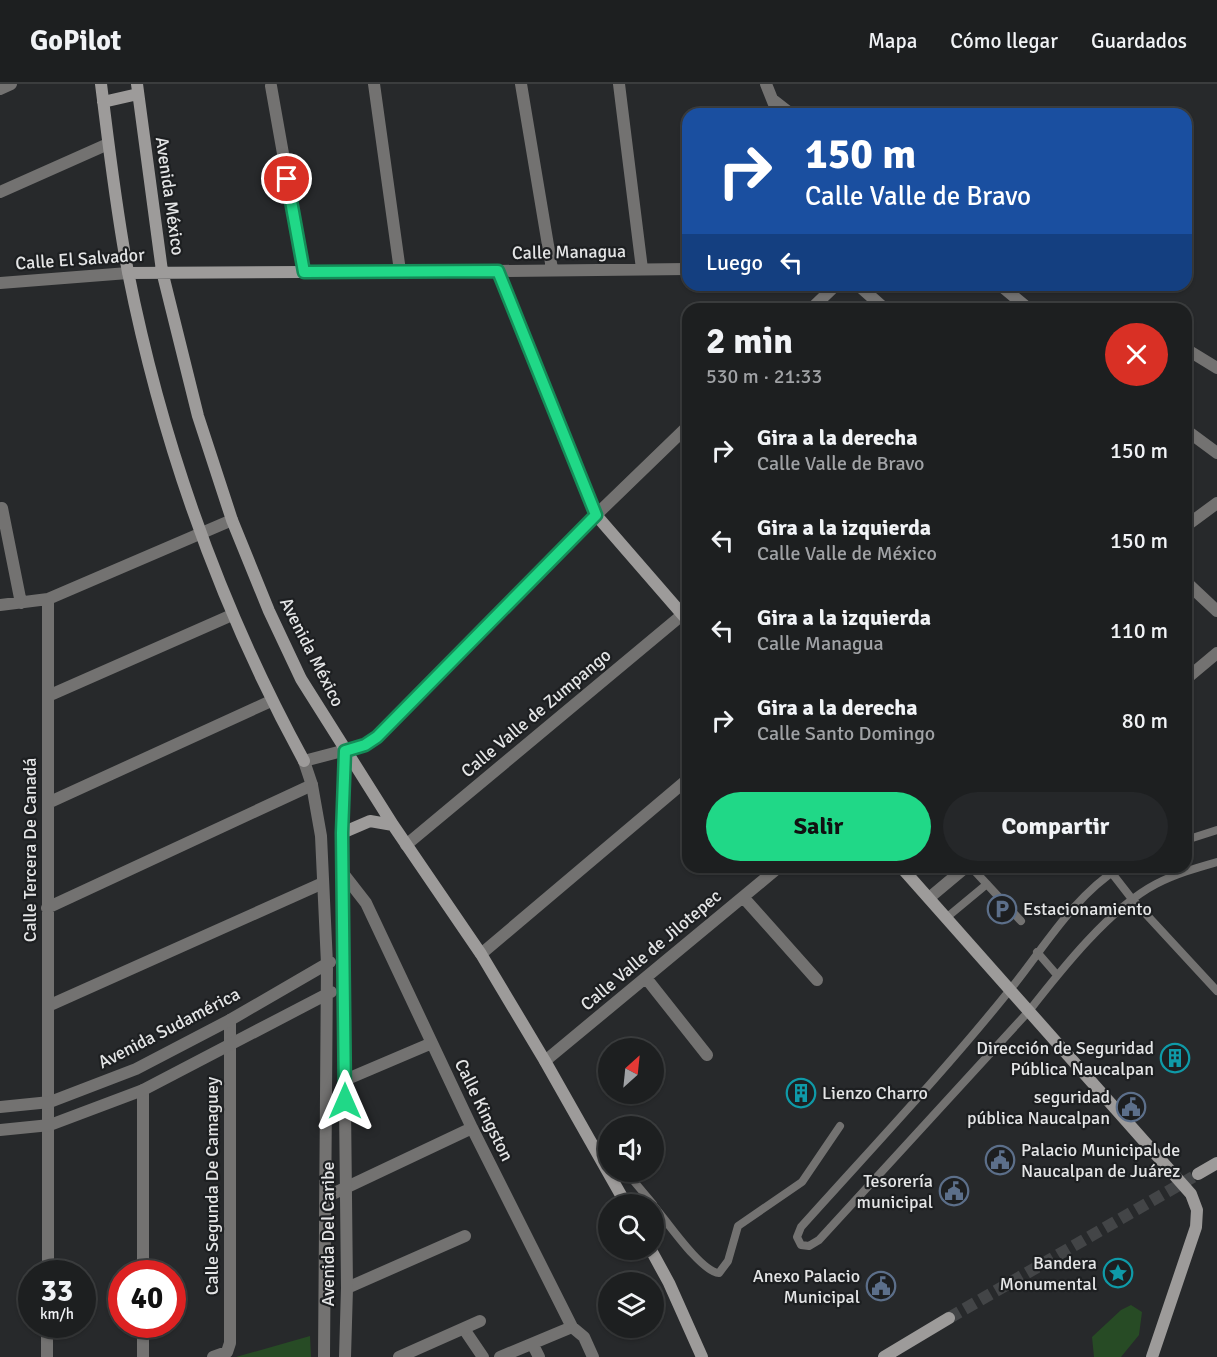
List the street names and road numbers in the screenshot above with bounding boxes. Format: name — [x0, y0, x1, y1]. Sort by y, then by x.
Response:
street label: Avenida México — [151, 135, 189, 257]
street label: Calle Managua — [512, 240, 626, 264]
street label: Calle El Salvador — [15, 243, 146, 274]
street label: Avenida México — [275, 594, 349, 710]
street label: Calle Valle de Zumpango — [457, 644, 615, 782]
street label: Calle Tercera De Canadá — [19, 758, 41, 942]
street label: Calle Valle de Jilotepec — [576, 885, 726, 1015]
street label: Avenida Sudamérica — [94, 983, 244, 1073]
street label: Calle Kingston — [450, 1055, 518, 1165]
street label: Calle Segunda De Camaguey — [201, 1076, 223, 1295]
street label: Avenida Del Caribe — [317, 1161, 339, 1307]

